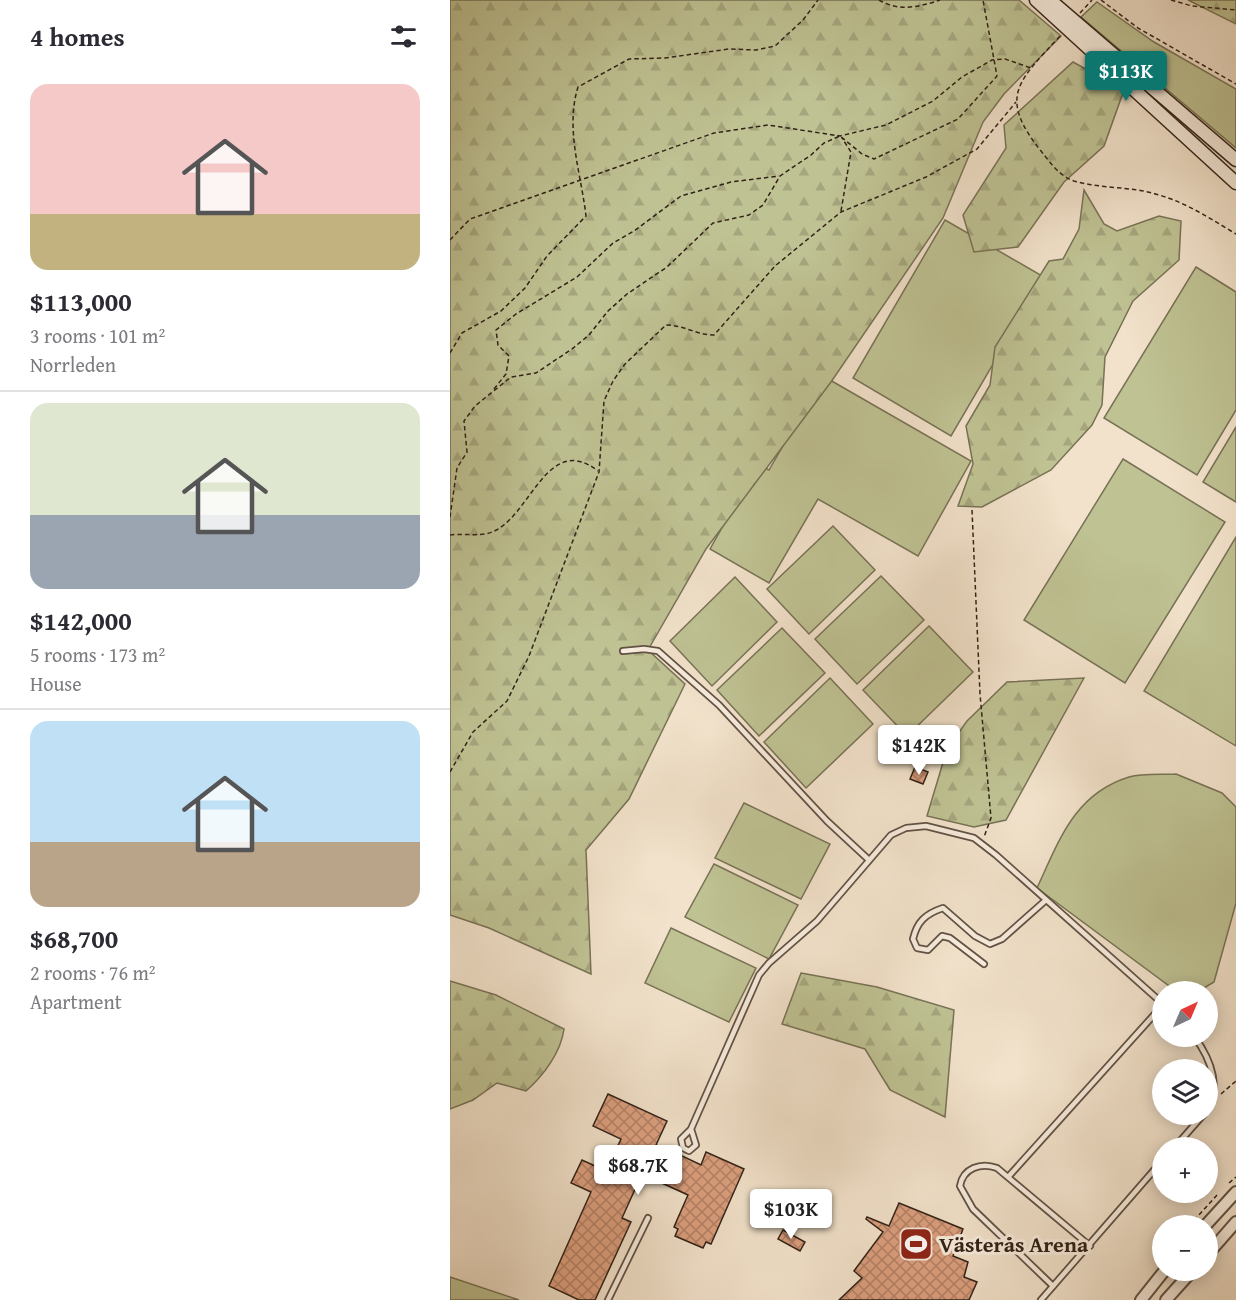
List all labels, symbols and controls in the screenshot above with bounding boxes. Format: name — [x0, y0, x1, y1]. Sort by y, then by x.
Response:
text: 4 homes — [30, 17, 125, 56]
icon: filters — [387, 20, 420, 53]
pin: $113K — [1084, 51, 1168, 102]
text: $113K — [1099, 56, 1153, 85]
icon: home — [171, 123, 279, 231]
text: $113,000 — [30, 282, 132, 321]
text: 3 rooms · 101 m² — [30, 321, 165, 350]
text: Norrleden — [30, 350, 116, 379]
icon: home — [171, 442, 279, 550]
text: $142,000 — [30, 601, 132, 640]
text: 5 rooms · 173 m² — [30, 640, 165, 669]
text: House — [30, 669, 82, 698]
pin: $142K — [877, 725, 961, 776]
text: $142K — [892, 730, 946, 759]
icon: home — [171, 760, 279, 868]
text: $68,700 — [30, 919, 118, 958]
text: 2 rooms · 76 m² — [30, 958, 156, 987]
north arrow — [1152, 981, 1218, 1047]
map controls — [1152, 981, 1218, 1281]
text: Apartment — [30, 987, 122, 1016]
button: layers — [1152, 1059, 1218, 1125]
button: + — [1152, 1137, 1218, 1203]
pin: $68.7K — [589, 1145, 687, 1196]
text: $68.7K — [608, 1150, 668, 1179]
pin: $103K — [749, 1189, 833, 1240]
text: $103K — [764, 1194, 818, 1223]
button: − — [1152, 1215, 1218, 1281]
sports icon: Västerås Arena — [898, 1226, 934, 1262]
place label: Västerås Arena — [939, 1228, 1089, 1260]

